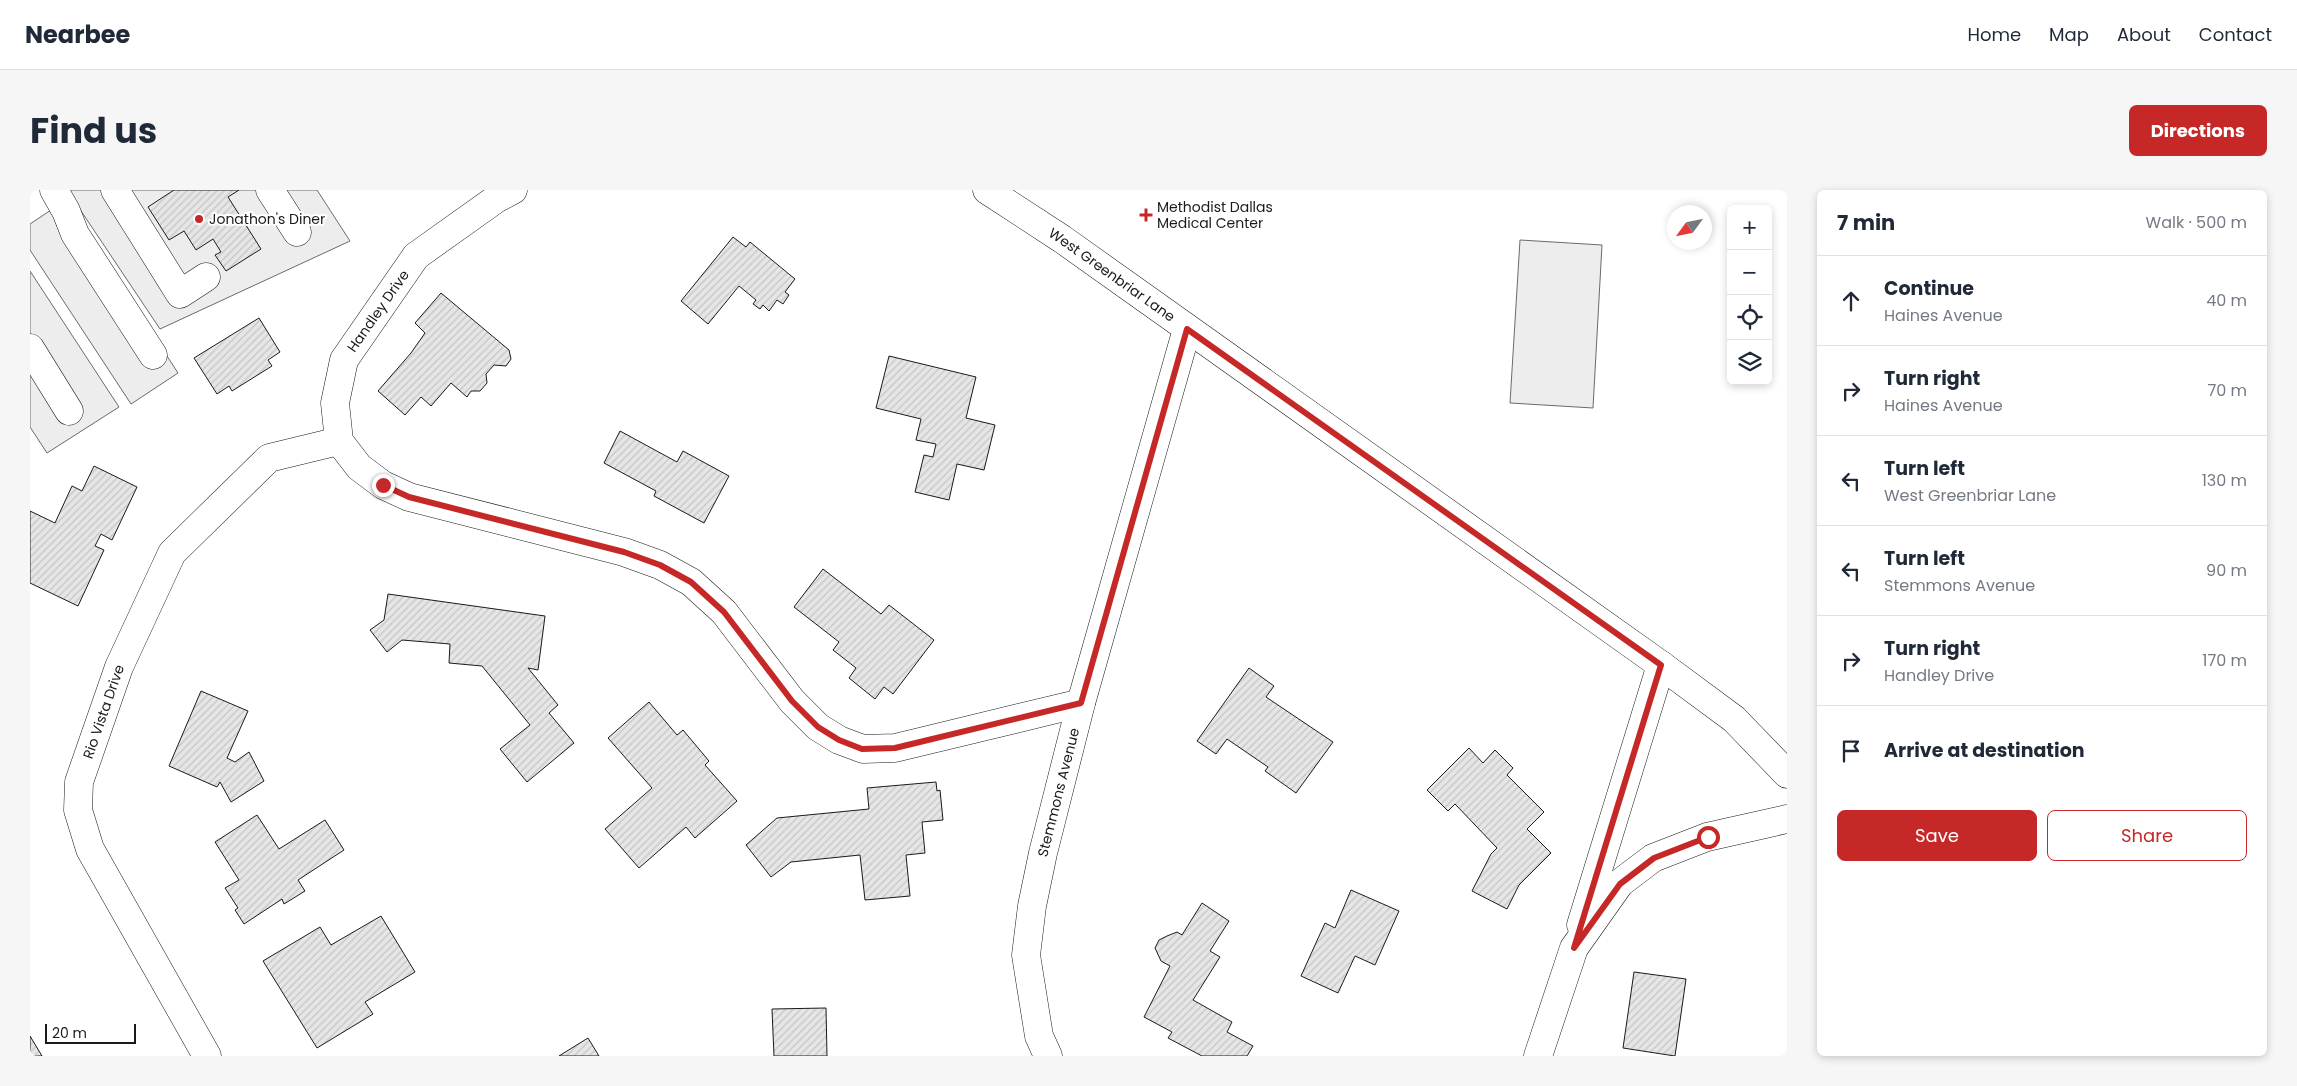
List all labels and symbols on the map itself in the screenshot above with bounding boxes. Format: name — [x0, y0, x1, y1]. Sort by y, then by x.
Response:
place label: Methodist Dallas Medical Center — [1157, 197, 1273, 233]
north arrow — [1667, 205, 1712, 250]
marker: Methodist Dallas Medical Center — [1139, 208, 1153, 222]
place label: Jonathon's Diner — [209, 209, 325, 229]
marker: Jonathon's Diner — [193, 213, 205, 225]
street label: West Greenbriar Lane — [1045, 223, 1180, 327]
street label: Handley Drive — [342, 266, 414, 356]
route end — [372, 474, 395, 497]
street label: Rio Vista Drive — [78, 662, 129, 761]
street label: Stemmons Avenue — [1032, 725, 1084, 859]
route start — [1697, 826, 1720, 849]
scale bar — [45, 1021, 136, 1044]

